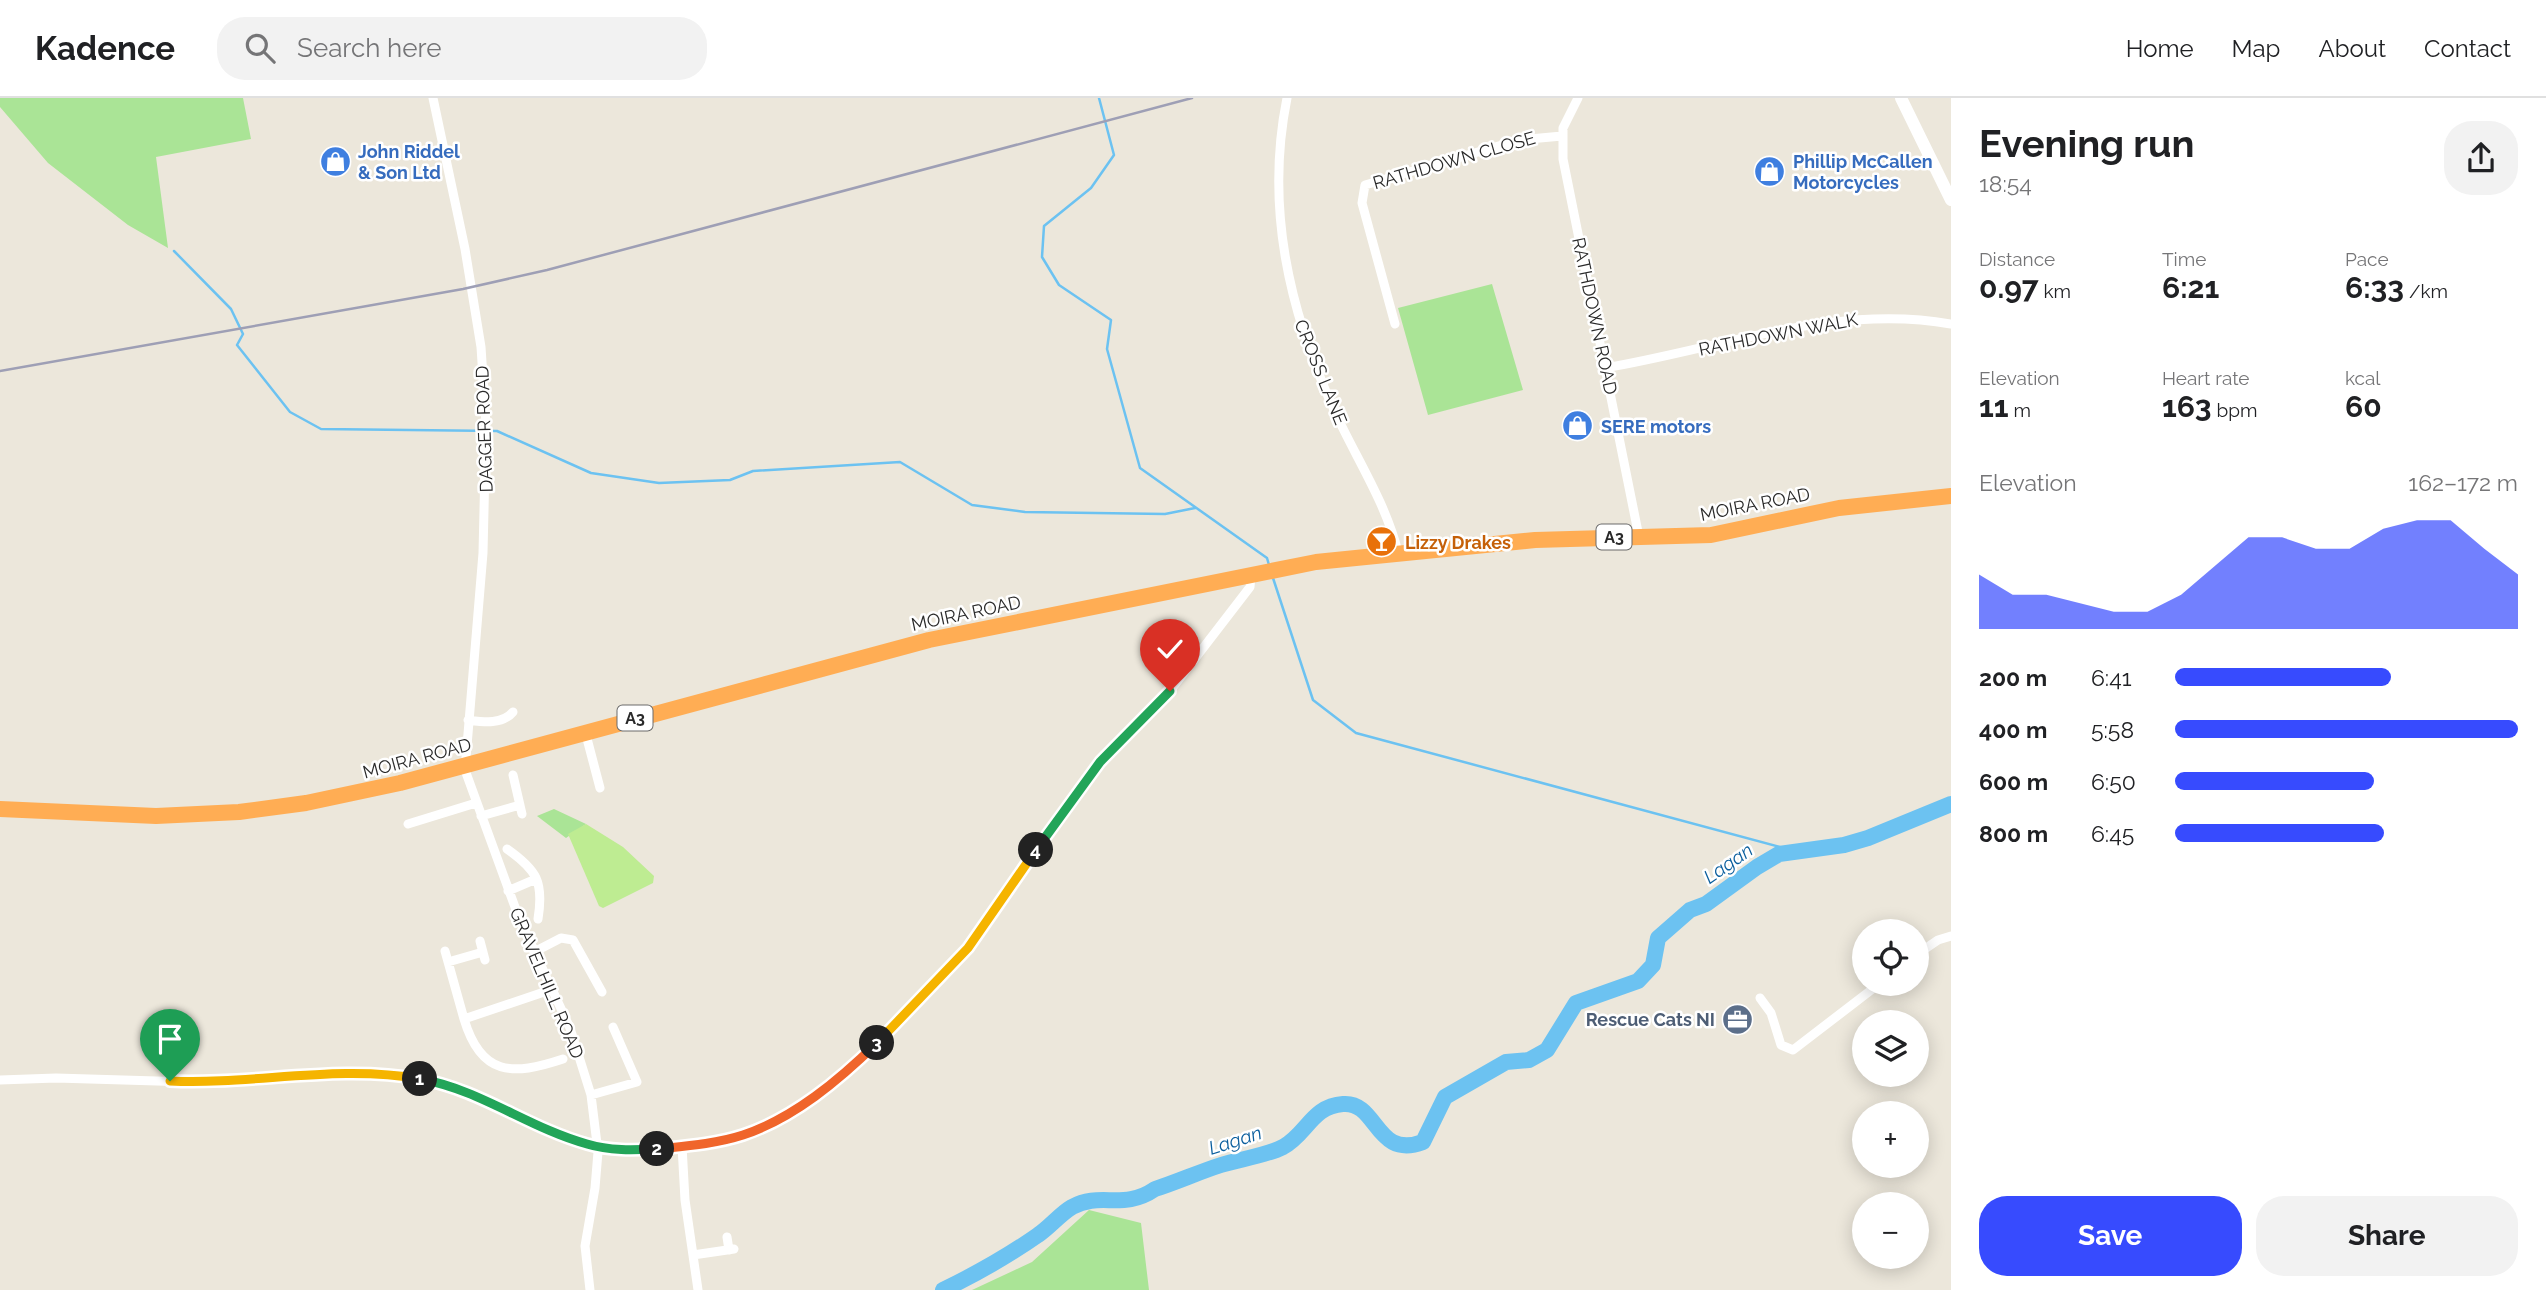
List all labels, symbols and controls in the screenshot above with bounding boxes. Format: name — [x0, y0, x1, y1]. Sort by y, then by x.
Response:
search box — [217, 17, 707, 80]
text: Kadence — [35, 29, 175, 68]
icon: search — [241, 29, 279, 67]
text: Search here — [297, 33, 441, 63]
text: Home — [2126, 34, 2194, 63]
text: Map — [2232, 34, 2280, 63]
text: About — [2318, 34, 2386, 63]
text: Contact — [2424, 34, 2511, 63]
text: Evening run — [1979, 121, 2194, 166]
button: share — [2444, 121, 2518, 195]
street label: RATHDOWN CLOSE — [1370, 127, 1538, 193]
place label: John Riddel & Son Ltd — [358, 141, 460, 183]
shop icon: John Riddel & Son Ltd — [318, 144, 352, 178]
place label: Phillip McCallen Motorcycles — [1793, 151, 1933, 193]
shop icon: Phillip McCallen Motorcycles — [1753, 154, 1787, 188]
text: 18:54 — [1979, 170, 2032, 197]
street label: RATHDOWN ROAD — [1568, 236, 1622, 397]
text: Distance — [1979, 248, 2055, 270]
text: Time — [2162, 248, 2206, 270]
text: Pace — [2345, 248, 2389, 270]
text: 0.97 — [1979, 270, 2039, 305]
text: 6:21 — [2162, 270, 2219, 305]
text: 6:33 — [2345, 270, 2404, 305]
text: km — [2039, 280, 2071, 302]
text: /km — [2404, 280, 2448, 302]
street label: RATHDOWN WALK — [1697, 308, 1860, 360]
street label: CROSS LANE — [1290, 316, 1352, 428]
street label: DAGGER ROAD — [471, 365, 497, 493]
text: Elevation — [1979, 367, 2060, 389]
text: Heart rate — [2162, 367, 2250, 389]
text: kcal — [2345, 367, 2381, 389]
text: 11 — [1979, 389, 2009, 424]
text: 163 — [2162, 389, 2212, 424]
text: 60 — [2345, 389, 2382, 424]
text: m — [2009, 399, 2031, 421]
text: bpm — [2212, 399, 2257, 421]
shop icon: SERE motors — [1561, 409, 1595, 443]
place label: SERE motors — [1601, 416, 1711, 437]
text: Elevation — [1979, 469, 2077, 496]
text: 162–172 m — [2408, 469, 2518, 496]
street label: MOIRA ROAD — [1698, 483, 1812, 525]
road number: A3 — [1596, 524, 1632, 550]
bar icon: Lizzy Drakes — [1365, 525, 1399, 559]
place label: Lizzy Drakes — [1405, 532, 1511, 553]
street label: MOIRA ROAD — [909, 591, 1023, 635]
pin — [1140, 619, 1200, 691]
icon: check — [1151, 630, 1189, 668]
text: 200 m — [1979, 664, 2047, 691]
text: 6:41 — [2091, 664, 2132, 691]
road number: A3 — [618, 706, 652, 730]
text: 400 m — [1979, 716, 2047, 743]
text: 5:58 — [2091, 716, 2134, 743]
street label: MOIRA ROAD — [360, 733, 474, 783]
text: 600 m — [1979, 768, 2048, 795]
text: 6:50 — [2091, 768, 2136, 795]
text: 800 m — [1979, 820, 2048, 847]
text: 6:45 — [2091, 820, 2134, 847]
pin: 4 — [1018, 832, 1054, 868]
text: 4 — [1030, 838, 1041, 860]
water label: Lagan — [1699, 838, 1757, 888]
street label: GRAVELHILL ROAD — [506, 904, 588, 1062]
map controls — [1852, 919, 1929, 1269]
button: locate — [1852, 919, 1929, 996]
office icon: Rescue Cats NI — [1721, 1002, 1755, 1036]
pin — [140, 1009, 200, 1081]
place label: Rescue Cats NI — [1586, 1009, 1715, 1030]
button: layers — [1852, 1010, 1929, 1087]
icon: arrive — [151, 1020, 189, 1058]
pin: 3 — [860, 1026, 894, 1060]
text: 3 — [871, 1031, 882, 1053]
pin: 1 — [402, 1062, 438, 1096]
text: 1 — [415, 1067, 424, 1089]
button: + — [1852, 1101, 1929, 1178]
water label: Lagan — [1206, 1121, 1264, 1159]
pin: 2 — [640, 1132, 674, 1166]
text: 2 — [651, 1137, 662, 1159]
button: − — [1852, 1192, 1929, 1269]
button: Save — [1979, 1196, 2242, 1276]
button: Share — [2256, 1196, 2518, 1276]

